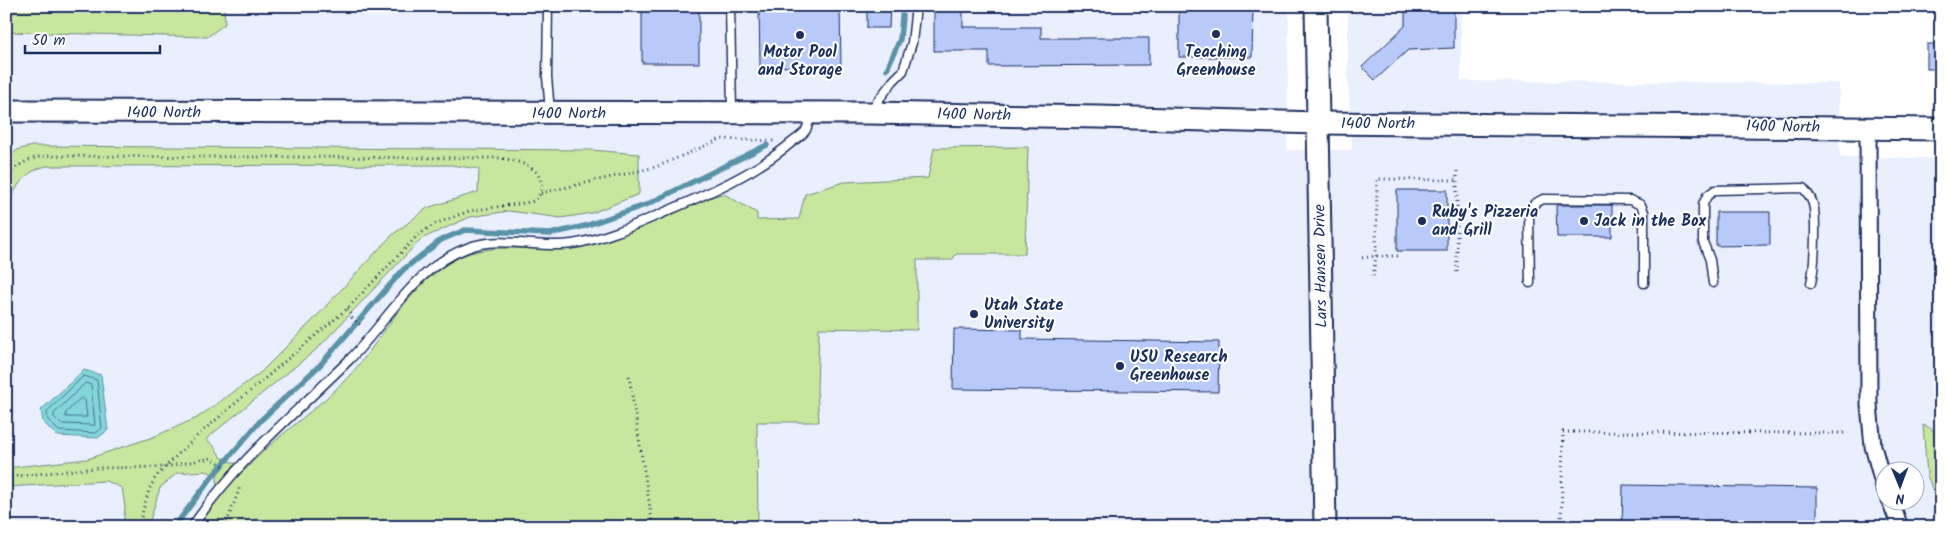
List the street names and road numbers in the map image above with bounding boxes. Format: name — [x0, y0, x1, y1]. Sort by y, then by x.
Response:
street label: 1400 North — [127, 100, 201, 125]
street label: 1400 North — [532, 101, 606, 126]
street label: 1400 North — [937, 102, 1011, 128]
street label: 1400 North — [1341, 111, 1415, 136]
street label: 1400 North — [1746, 114, 1820, 140]
street label: Lars Hansen Drive — [1307, 204, 1335, 328]

